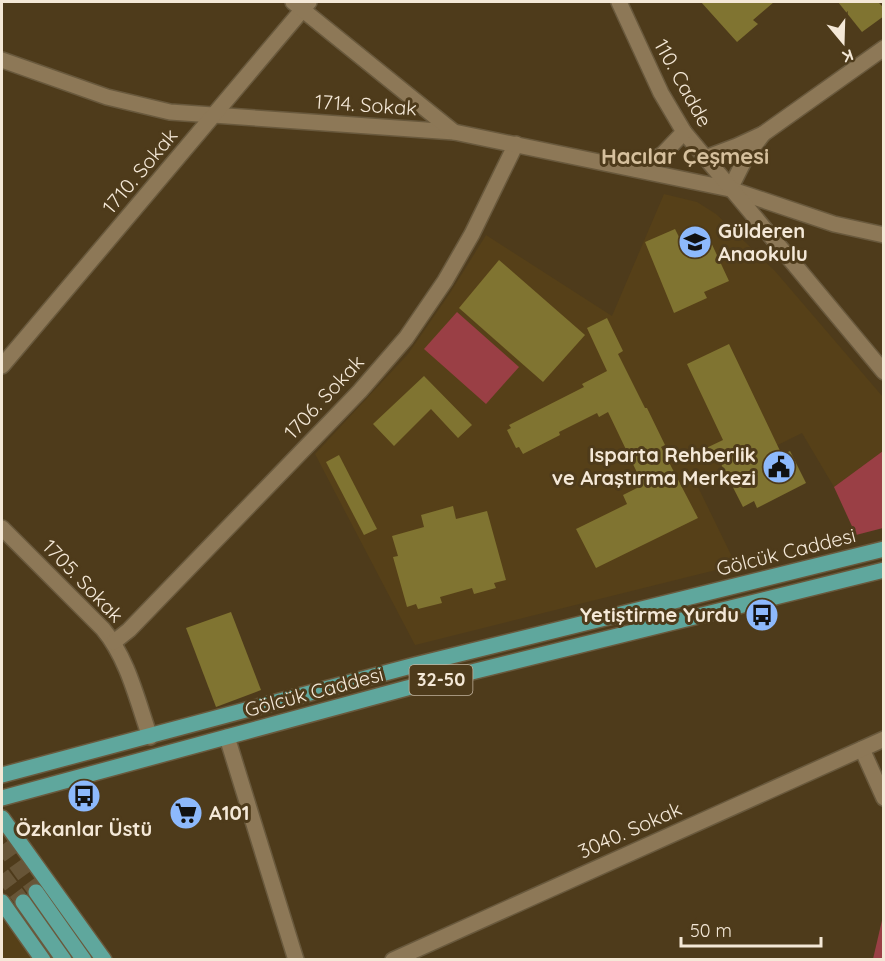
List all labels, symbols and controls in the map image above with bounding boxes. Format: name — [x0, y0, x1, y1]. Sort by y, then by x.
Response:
north arrow — [813, 12, 873, 72]
street label: 110. Cadde — [649, 34, 718, 131]
text: K — [840, 45, 856, 67]
street label: 1714. Sokak — [314, 88, 418, 121]
street label: 1710. Sokak — [97, 123, 183, 218]
district label: Hacılar Çeşmesi — [601, 142, 769, 170]
place label: Gülderen Anaokulu — [718, 218, 808, 266]
school or university icon: Gülderen Anaokulu — [677, 224, 713, 260]
street label: 1706. Sokak — [278, 349, 369, 444]
place label: Isparta Rehberlik ve Araştırma Merkezi — [552, 442, 756, 490]
public building icon: Isparta Rehberlik ve Araştırma Merkezi — [761, 449, 797, 485]
street label: Gölcük Caddesi — [714, 522, 858, 581]
street label: 1705. Sokak — [38, 534, 129, 627]
bus stop icon: Yetiştirme Yurdu — [744, 597, 780, 633]
place label: Yetiştirme Yurdu — [580, 602, 739, 627]
street label: Gölcük Caddesi — [242, 661, 386, 722]
road number: 32-50 — [410, 665, 472, 695]
bus stop icon: Özkanlar Üstü — [66, 778, 102, 814]
supermarket icon: A101 — [168, 795, 204, 831]
street label: 3040. Sokak — [574, 796, 685, 863]
place label: A101 — [209, 800, 250, 825]
place label: Özkanlar Üstü — [16, 816, 152, 841]
scale bar — [681, 910, 820, 948]
text: 50 m — [690, 919, 732, 942]

